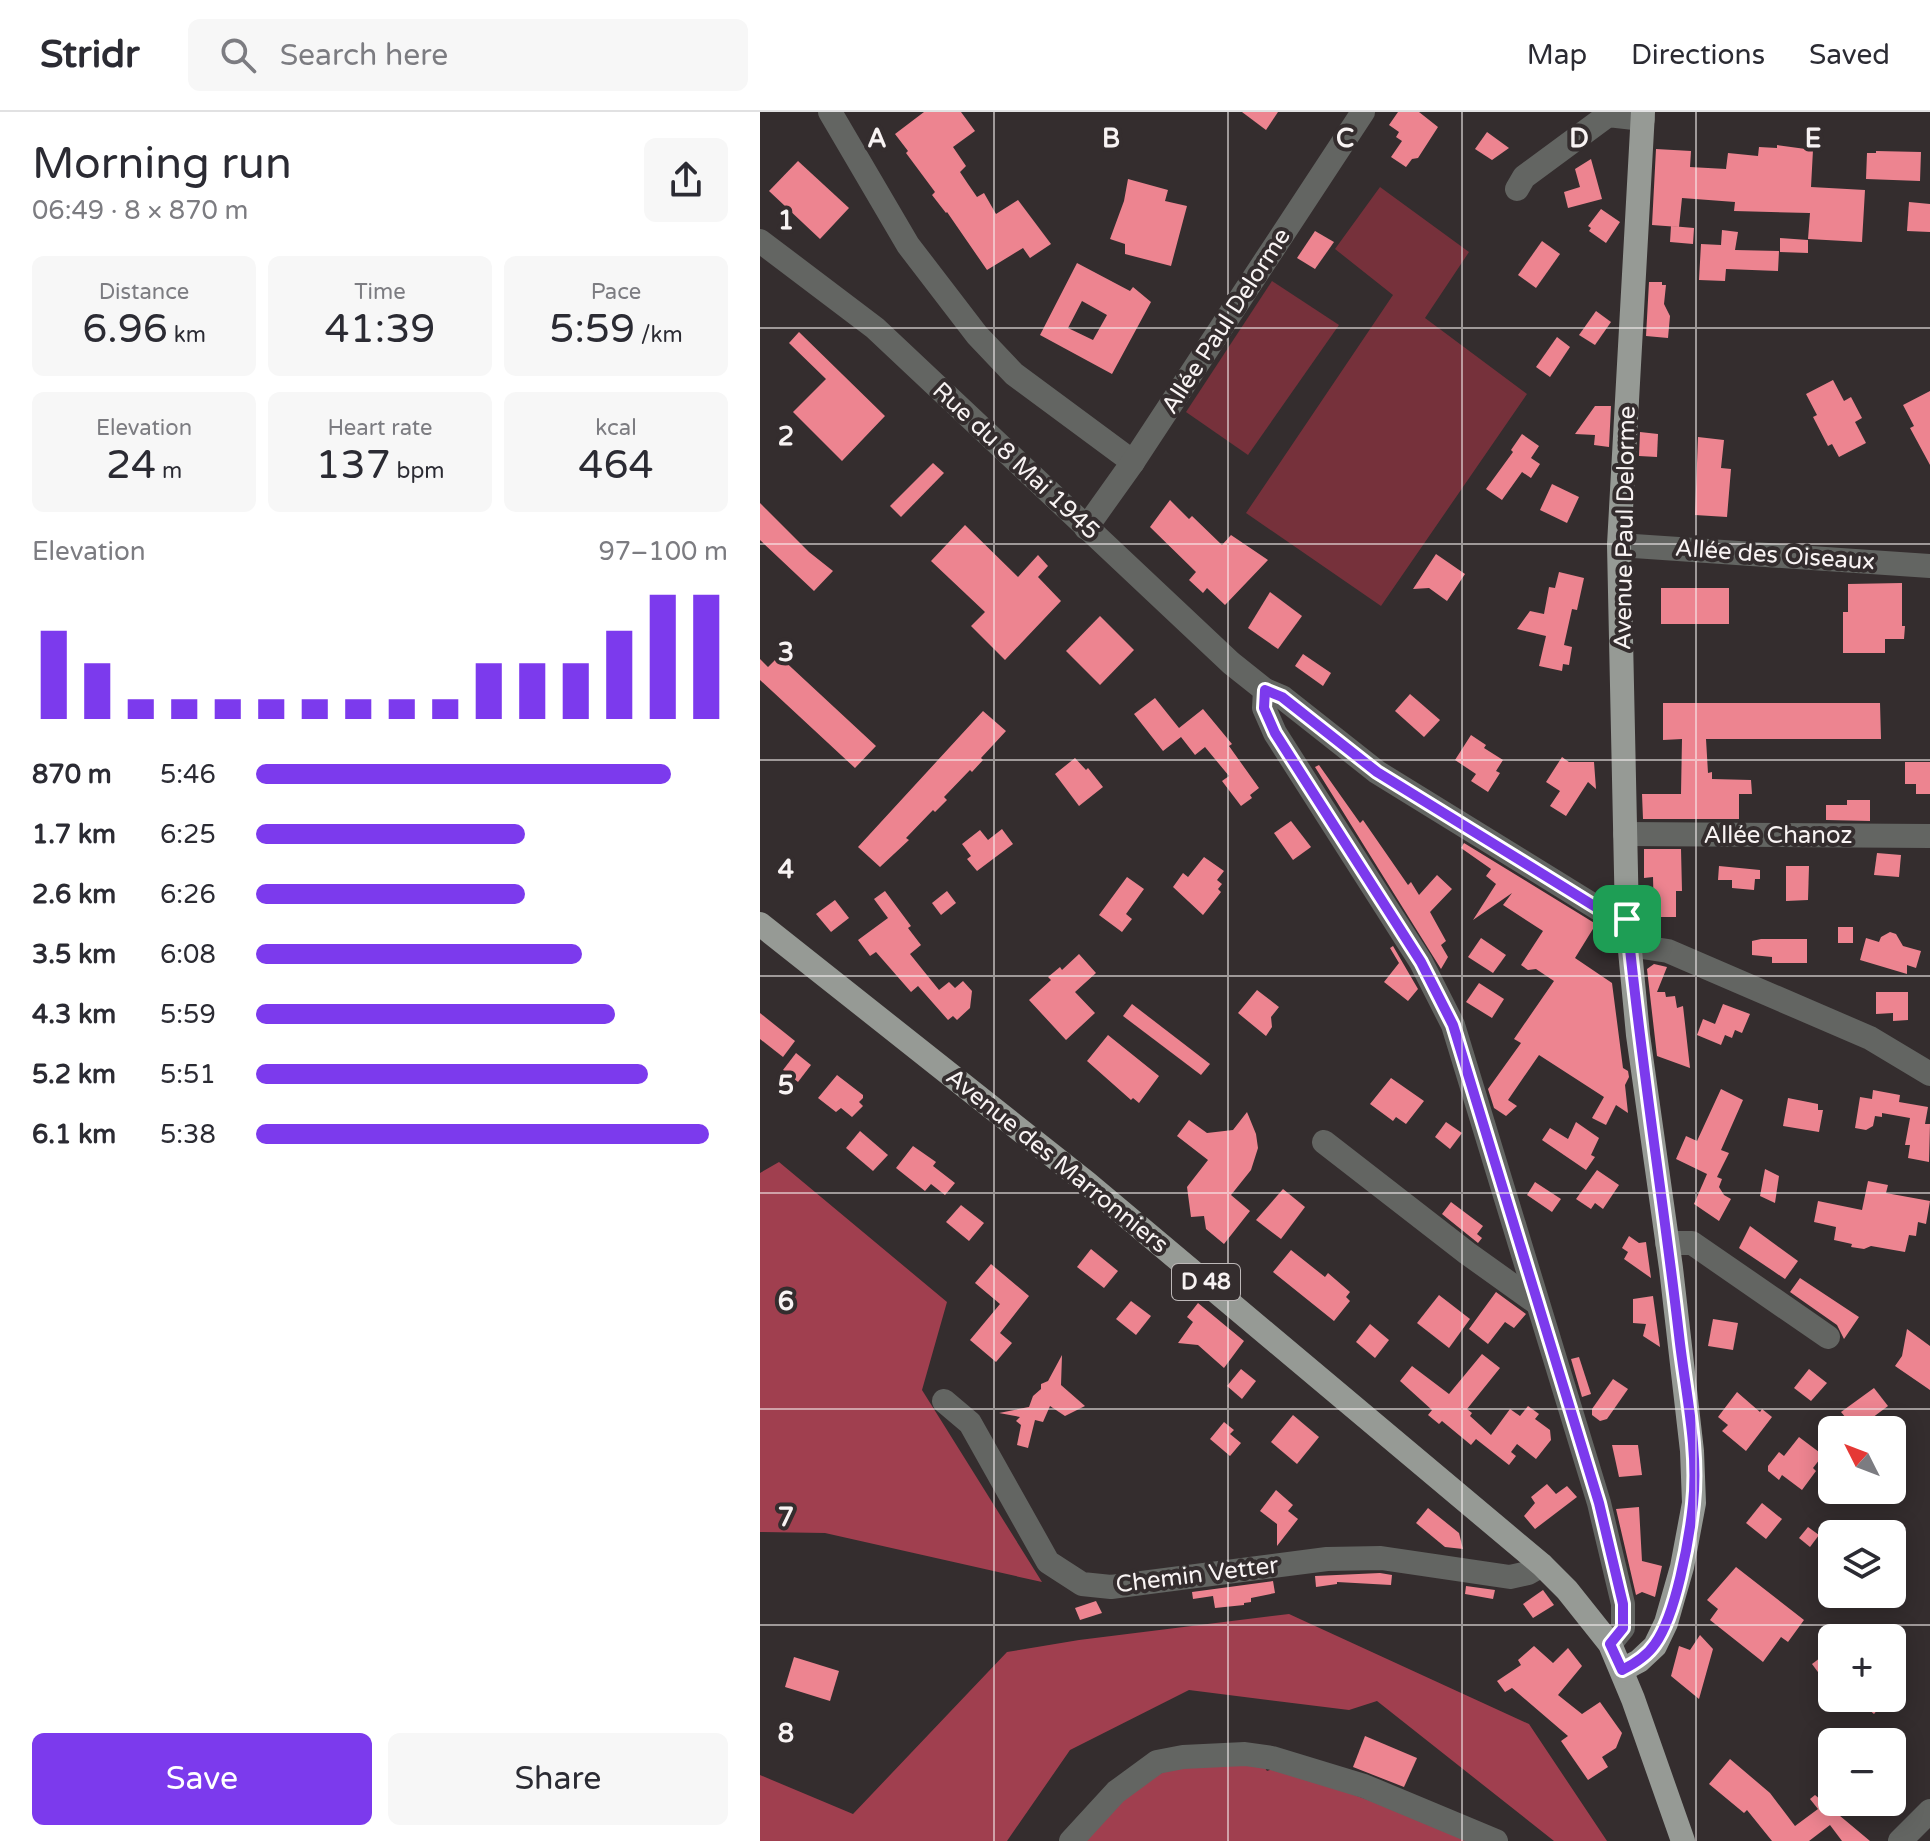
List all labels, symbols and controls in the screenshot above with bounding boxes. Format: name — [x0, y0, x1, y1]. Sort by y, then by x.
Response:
search box — [188, 19, 748, 91]
text: Stridr — [40, 32, 140, 78]
icon: search — [216, 33, 260, 77]
text: Search here — [280, 37, 448, 74]
text: Map — [1527, 38, 1587, 72]
text: Directions — [1631, 38, 1765, 72]
text: Saved — [1809, 38, 1890, 72]
text: A — [867, 123, 887, 154]
text: B — [1102, 123, 1120, 154]
text: C — [1336, 123, 1354, 154]
text: D — [1569, 123, 1589, 154]
text: E — [1805, 123, 1821, 154]
text: Morning run — [32, 138, 292, 191]
button: share — [644, 138, 728, 222]
text: 06:49 · 8 × 870 m — [32, 195, 248, 226]
text: 1 — [778, 205, 794, 236]
street label: Allée Paul Delorme — [1155, 223, 1297, 419]
text: Distance — [99, 279, 189, 305]
text: Time — [354, 279, 406, 305]
text: Pace — [591, 279, 641, 305]
text: 6.96 — [82, 305, 168, 353]
text: 41:39 — [325, 305, 435, 353]
text: 5:59 — [549, 305, 635, 353]
text: km — [168, 322, 206, 348]
text: /km — [635, 322, 683, 348]
street label: Rue du 8 Mai 1945 — [926, 376, 1106, 546]
street label: Avenue Paul Delorme — [1608, 406, 1642, 650]
text: Elevation — [96, 415, 192, 441]
text: Heart rate — [328, 415, 432, 441]
text: kcal — [595, 415, 637, 441]
text: 2 — [778, 421, 794, 452]
text: 24 — [106, 441, 156, 489]
text: 137 — [315, 441, 391, 489]
text: 464 — [578, 441, 654, 489]
text: m — [156, 458, 182, 484]
text: bpm — [391, 458, 445, 484]
street label: Allée des Oiseaux — [1674, 534, 1876, 576]
text: Elevation — [32, 536, 146, 567]
text: 97–100 m — [598, 536, 728, 567]
text: 3 — [778, 637, 794, 668]
text: 870 m — [32, 759, 112, 790]
text: 5:46 — [160, 759, 216, 790]
text: 1.7 km — [32, 819, 116, 850]
text: 6:25 — [160, 819, 216, 850]
street label: Allée Chanoz — [1703, 821, 1853, 850]
text: 4 — [778, 854, 794, 885]
text: 2.6 km — [32, 879, 116, 910]
text: 6:26 — [160, 879, 216, 910]
pin — [1593, 885, 1661, 953]
icon: arrive — [1605, 897, 1649, 941]
text: 3.5 km — [32, 939, 116, 970]
text: 6:08 — [160, 939, 216, 970]
text: 4.3 km — [32, 999, 116, 1030]
text: 5:59 — [160, 999, 216, 1030]
text: 5.2 km — [32, 1059, 116, 1090]
text: 5:51 — [160, 1059, 216, 1090]
street label: Avenue des Marronniers — [940, 1062, 1174, 1260]
text: 5 — [778, 1070, 794, 1101]
text: 6.1 km — [32, 1119, 116, 1150]
text: 5:38 — [160, 1119, 216, 1150]
road number: D 48 — [1172, 1264, 1240, 1300]
text: 6 — [778, 1286, 794, 1317]
north arrow — [1818, 1416, 1906, 1504]
map controls — [1818, 1416, 1906, 1816]
text: 7 — [778, 1502, 794, 1533]
button: layers — [1818, 1520, 1906, 1608]
street label: Chemin Vetter — [1114, 1551, 1281, 1599]
button: + — [1818, 1624, 1906, 1712]
text: 8 — [778, 1718, 794, 1749]
button: − — [1818, 1728, 1906, 1816]
button: Save — [32, 1733, 372, 1825]
button: Share — [388, 1733, 728, 1825]

